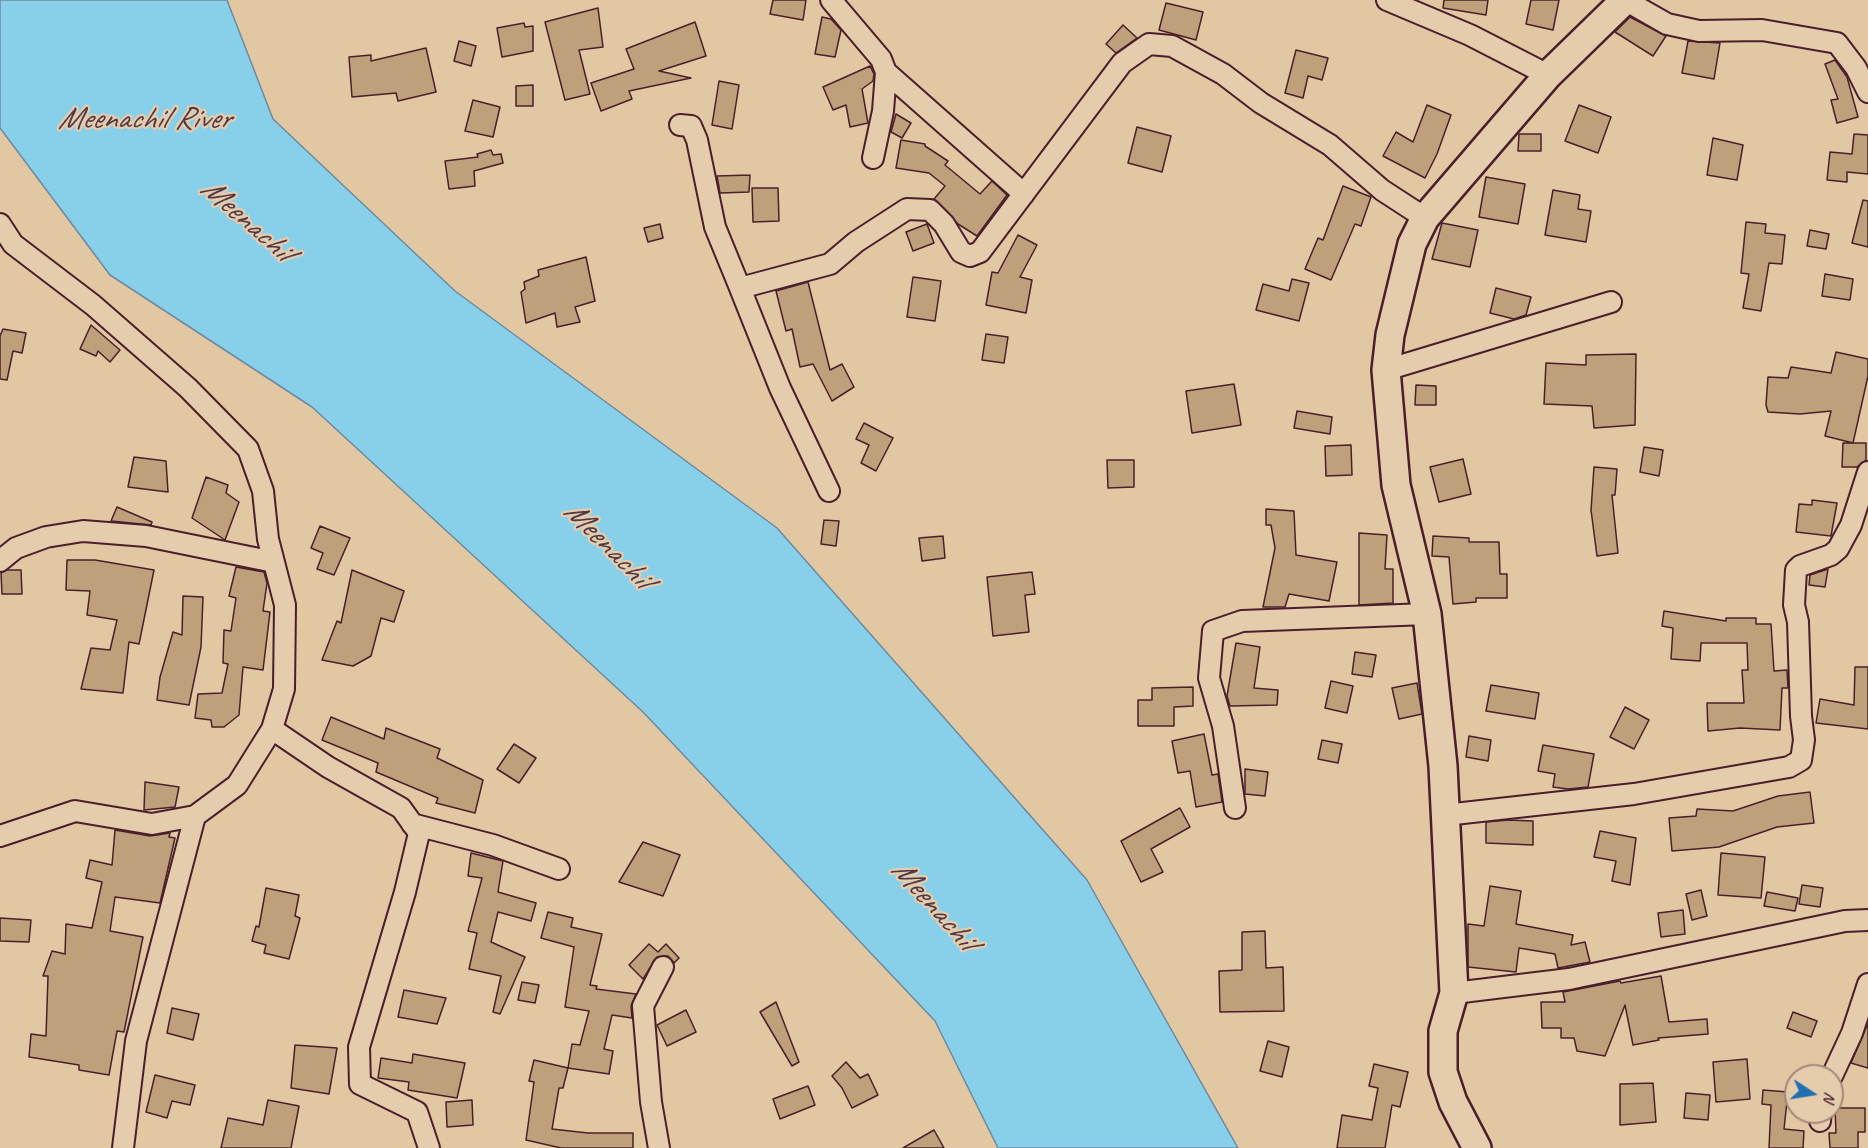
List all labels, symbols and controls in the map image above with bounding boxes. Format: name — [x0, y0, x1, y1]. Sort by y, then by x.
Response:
water label: Meenachil River — [58, 101, 230, 139]
water label: Meenachil — [192, 170, 300, 270]
water label: Meenachil — [555, 493, 659, 597]
water label: Meenachil — [882, 852, 984, 958]
north arrow — [1784, 1064, 1844, 1124]
text: N — [1819, 1090, 1840, 1104]

